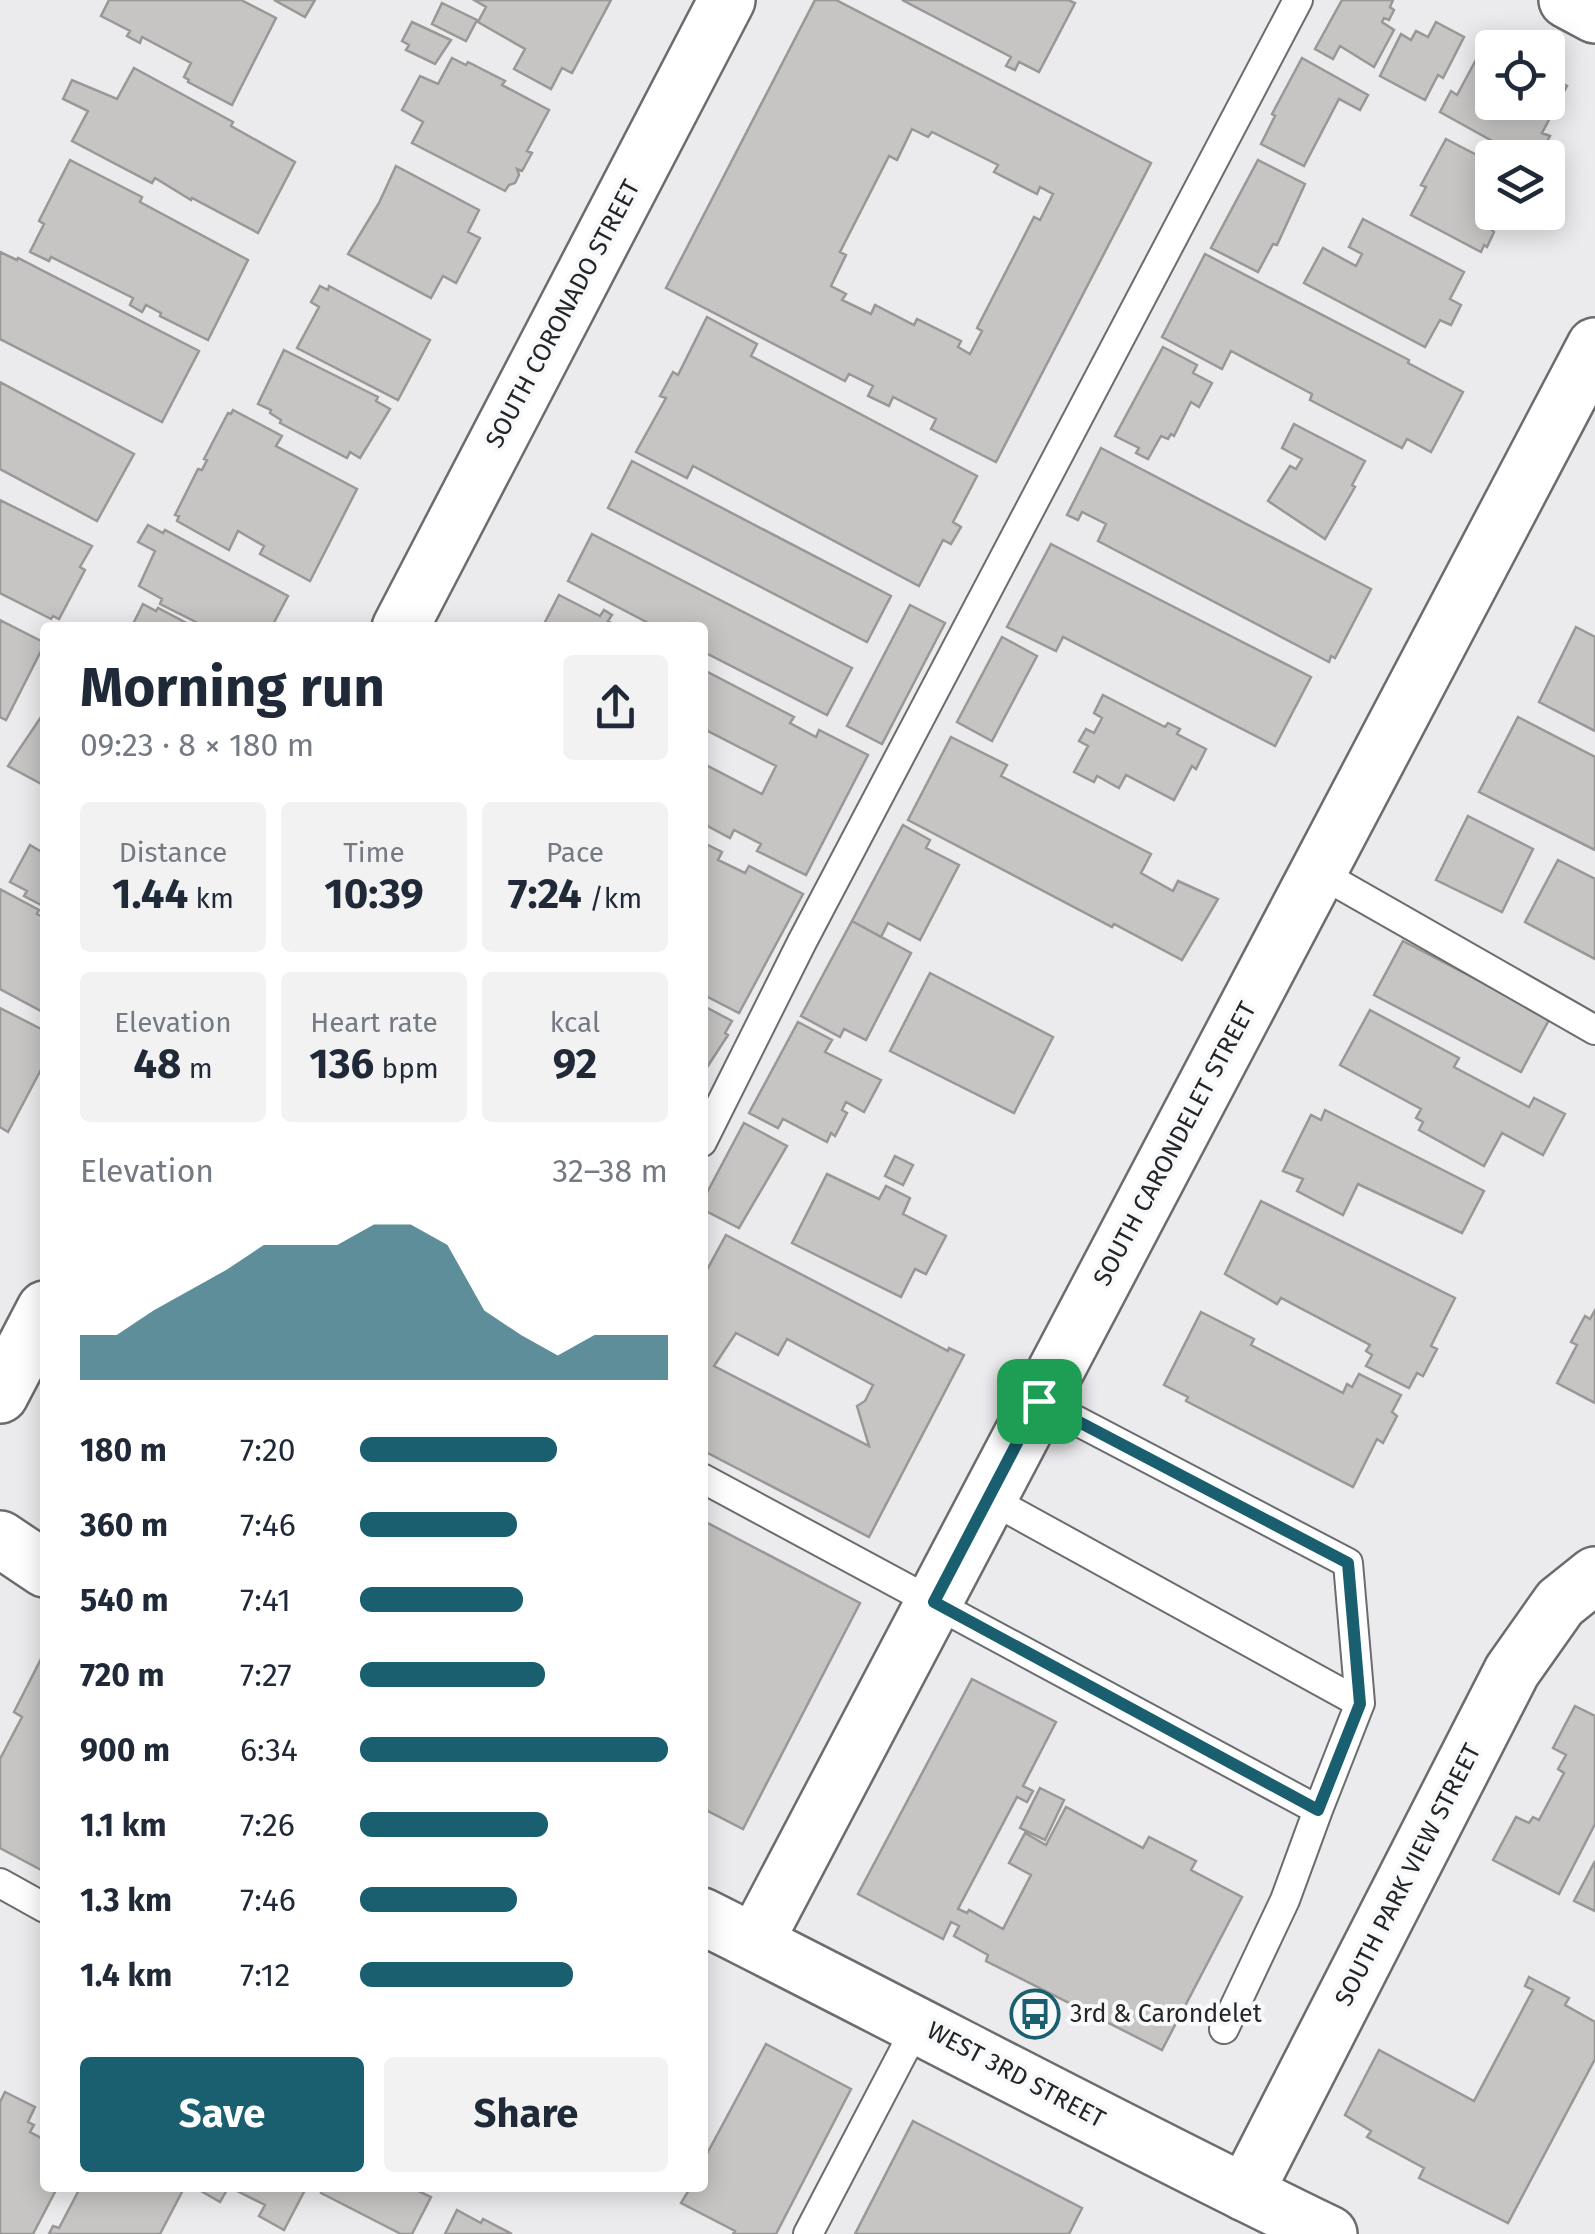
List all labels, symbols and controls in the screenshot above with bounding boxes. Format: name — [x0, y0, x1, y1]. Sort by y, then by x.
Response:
map controls — [1475, 30, 1565, 230]
button: locate — [1475, 30, 1565, 120]
button: layers — [1475, 140, 1565, 230]
street label: SOUTH CORONADO STREET — [480, 175, 647, 453]
text: Morning run — [80, 655, 385, 721]
button: share — [563, 655, 668, 760]
text: 09:23 · 8 × 180 m — [80, 726, 314, 764]
text: Distance — [119, 836, 227, 869]
text: Time — [343, 836, 405, 869]
text: Pace — [546, 836, 604, 869]
text: 1.44 — [112, 869, 188, 919]
text: 10:39 — [324, 869, 424, 919]
text: 7:24 — [508, 869, 582, 919]
text: km — [188, 882, 234, 915]
text: /km — [582, 882, 642, 915]
street label: SOUTH CARONDELET STREET — [1087, 997, 1263, 1291]
text: Elevation — [114, 1006, 232, 1039]
text: Heart rate — [310, 1006, 438, 1039]
text: kcal — [550, 1006, 600, 1039]
text: 48 — [133, 1039, 181, 1089]
text: 136 — [309, 1039, 374, 1089]
text: 92 — [553, 1039, 597, 1089]
text: m — [181, 1052, 213, 1085]
text: bpm — [374, 1052, 439, 1085]
text: Elevation — [80, 1152, 214, 1190]
text: 32–38 m — [552, 1152, 668, 1190]
pin — [997, 1359, 1082, 1444]
icon: arrive — [1012, 1374, 1067, 1429]
text: 180 m — [80, 1431, 167, 1469]
text: 7:20 — [240, 1431, 296, 1469]
text: 360 m — [80, 1506, 168, 1544]
text: 7:46 — [240, 1506, 296, 1544]
text: 540 m — [80, 1581, 169, 1619]
text: 7:41 — [240, 1581, 291, 1619]
text: 720 m — [80, 1656, 165, 1694]
text: 7:27 — [240, 1656, 292, 1694]
text: 900 m — [80, 1731, 170, 1769]
text: 6:34 — [240, 1731, 298, 1769]
street label: SOUTH PARK VIEW STREET — [1329, 1739, 1487, 2011]
text: 1.1 km — [80, 1806, 166, 1844]
text: 7:26 — [240, 1806, 295, 1844]
text: 1.3 km — [80, 1881, 172, 1919]
text: 7:46 — [240, 1881, 296, 1919]
text: 1.4 km — [80, 1956, 172, 1994]
text: 7:12 — [240, 1956, 290, 1994]
bus stop icon: 3rd & Carondelet — [1009, 1988, 1061, 2040]
place label: 3rd & Carondelet — [1070, 1999, 1263, 2029]
street label: WEST 3RD STREET — [922, 2015, 1110, 2135]
button: Save — [80, 2057, 364, 2172]
button: Share — [384, 2057, 668, 2172]

